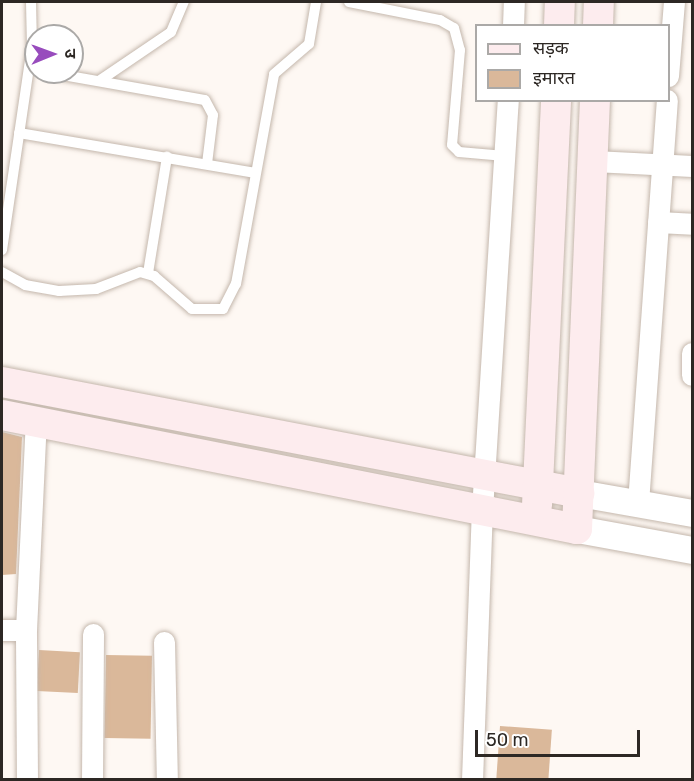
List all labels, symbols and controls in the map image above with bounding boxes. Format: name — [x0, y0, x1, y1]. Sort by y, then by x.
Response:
north arrow — [24, 24, 84, 84]
legend — [475, 24, 670, 102]
text: सड़क — [533, 37, 569, 59]
text: उ — [61, 49, 80, 59]
text: इमारत — [533, 67, 575, 89]
scale bar — [478, 718, 643, 756]
text: 50 m — [486, 729, 529, 751]

